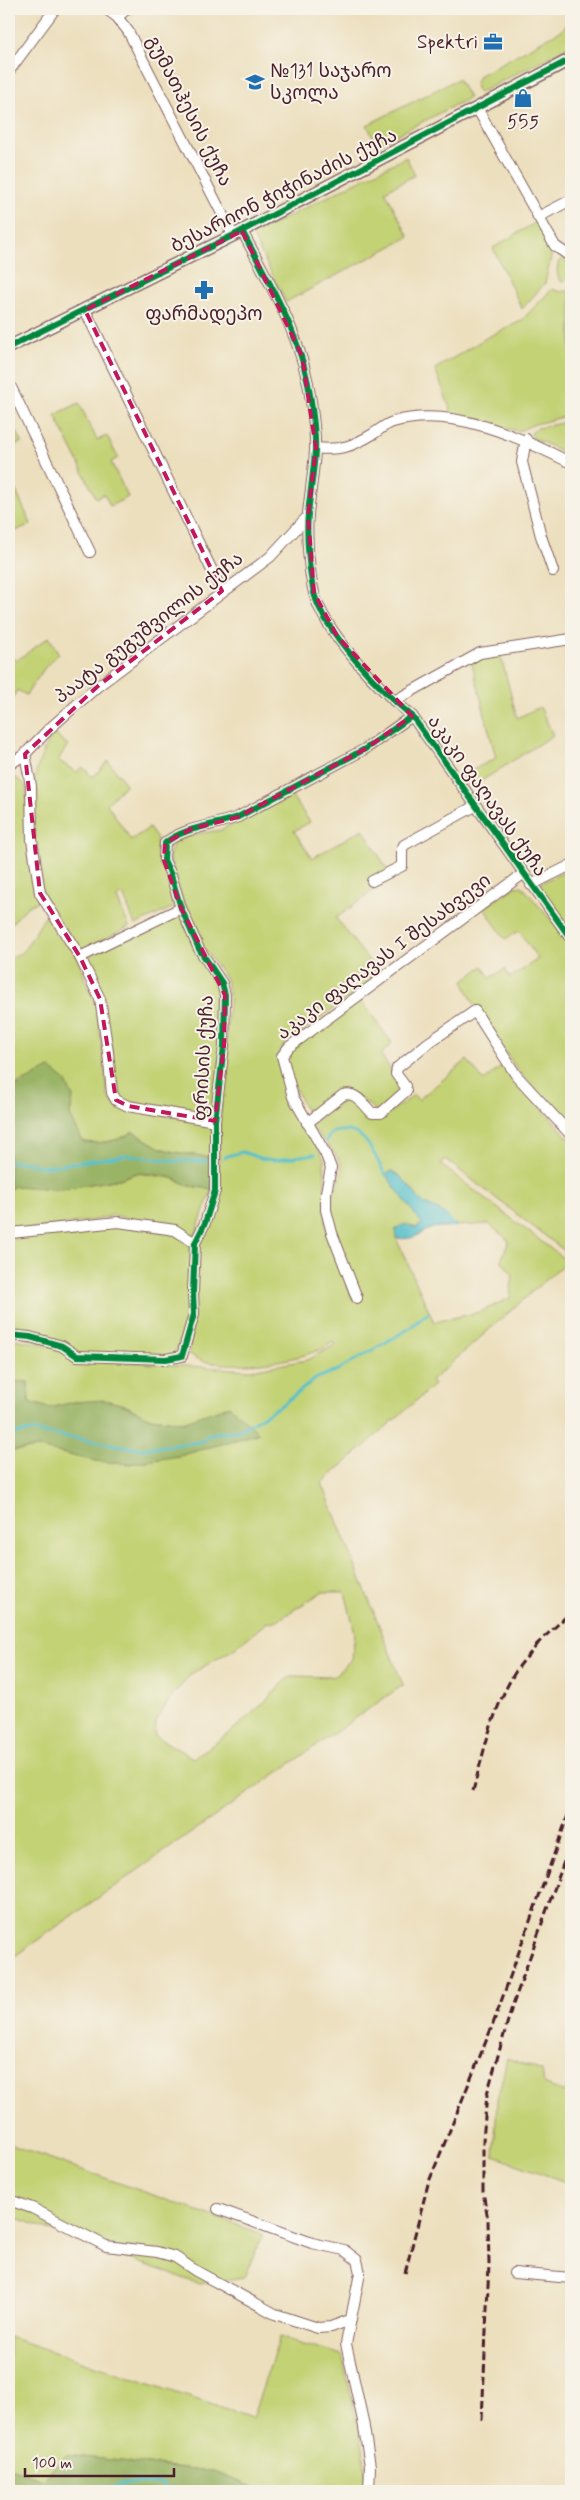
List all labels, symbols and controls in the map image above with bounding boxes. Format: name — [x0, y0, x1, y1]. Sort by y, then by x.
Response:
place label: Spektri — [417, 30, 478, 55]
street label: გუმათჰესის ქუჩა — [140, 31, 238, 191]
office icon: Spektri — [482, 31, 504, 53]
place label: №131 საჯარო სკოლა — [270, 59, 392, 106]
school or university icon: №131 საჯარო სკოლა — [244, 71, 266, 93]
shop icon: 555 — [512, 87, 534, 109]
place label: 555 — [507, 110, 539, 135]
street label: ბესარიონ ჭიჭინაძის ქუჩა — [167, 123, 401, 259]
pharmacy icon: ფარმადეპო — [193, 279, 215, 301]
place label: ფარმადეპო — [145, 302, 263, 327]
street label: პაატა გუგუშვილის ქუჩა — [49, 546, 249, 710]
street label: აკაკი ფაღავას ქუჩა — [422, 710, 552, 882]
street label: აკაკი ფაღავას I შესახვევი — [272, 868, 496, 1046]
street label: ფრისის ქუჩა — [188, 994, 220, 1122]
scale bar — [25, 2445, 174, 2477]
text: 100 m — [32, 2454, 72, 2474]

